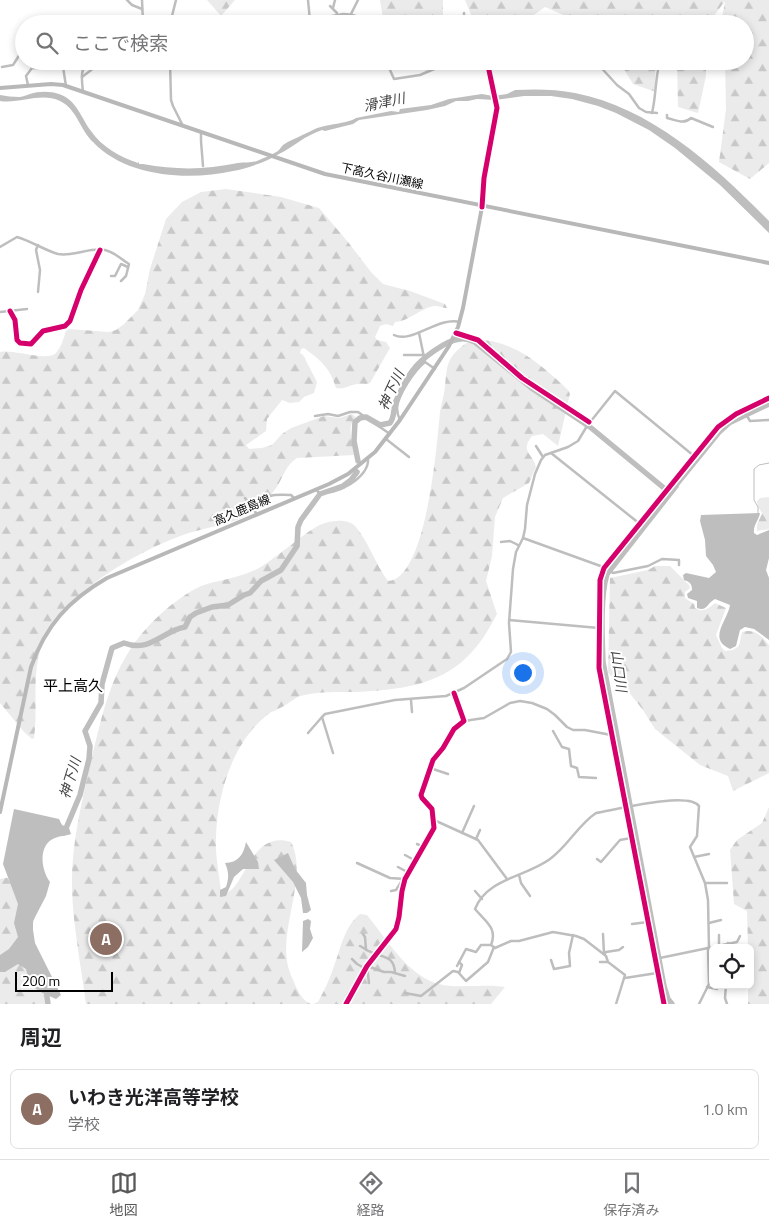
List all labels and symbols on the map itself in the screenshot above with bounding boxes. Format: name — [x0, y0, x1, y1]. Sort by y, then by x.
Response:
water label: 滑津川 — [361, 86, 409, 116]
street label: 下高久谷川瀬線 — [339, 157, 425, 194]
water label: 神下川 — [372, 365, 410, 413]
street label: 高久鹿島線 — [210, 489, 273, 530]
water label: 山口川 — [607, 649, 633, 695]
your location — [510, 660, 536, 686]
district label: 平上高久 — [43, 674, 103, 697]
water label: 神下川 — [53, 753, 86, 801]
pin: A — [90, 920, 122, 958]
scale bar — [15, 969, 112, 992]

